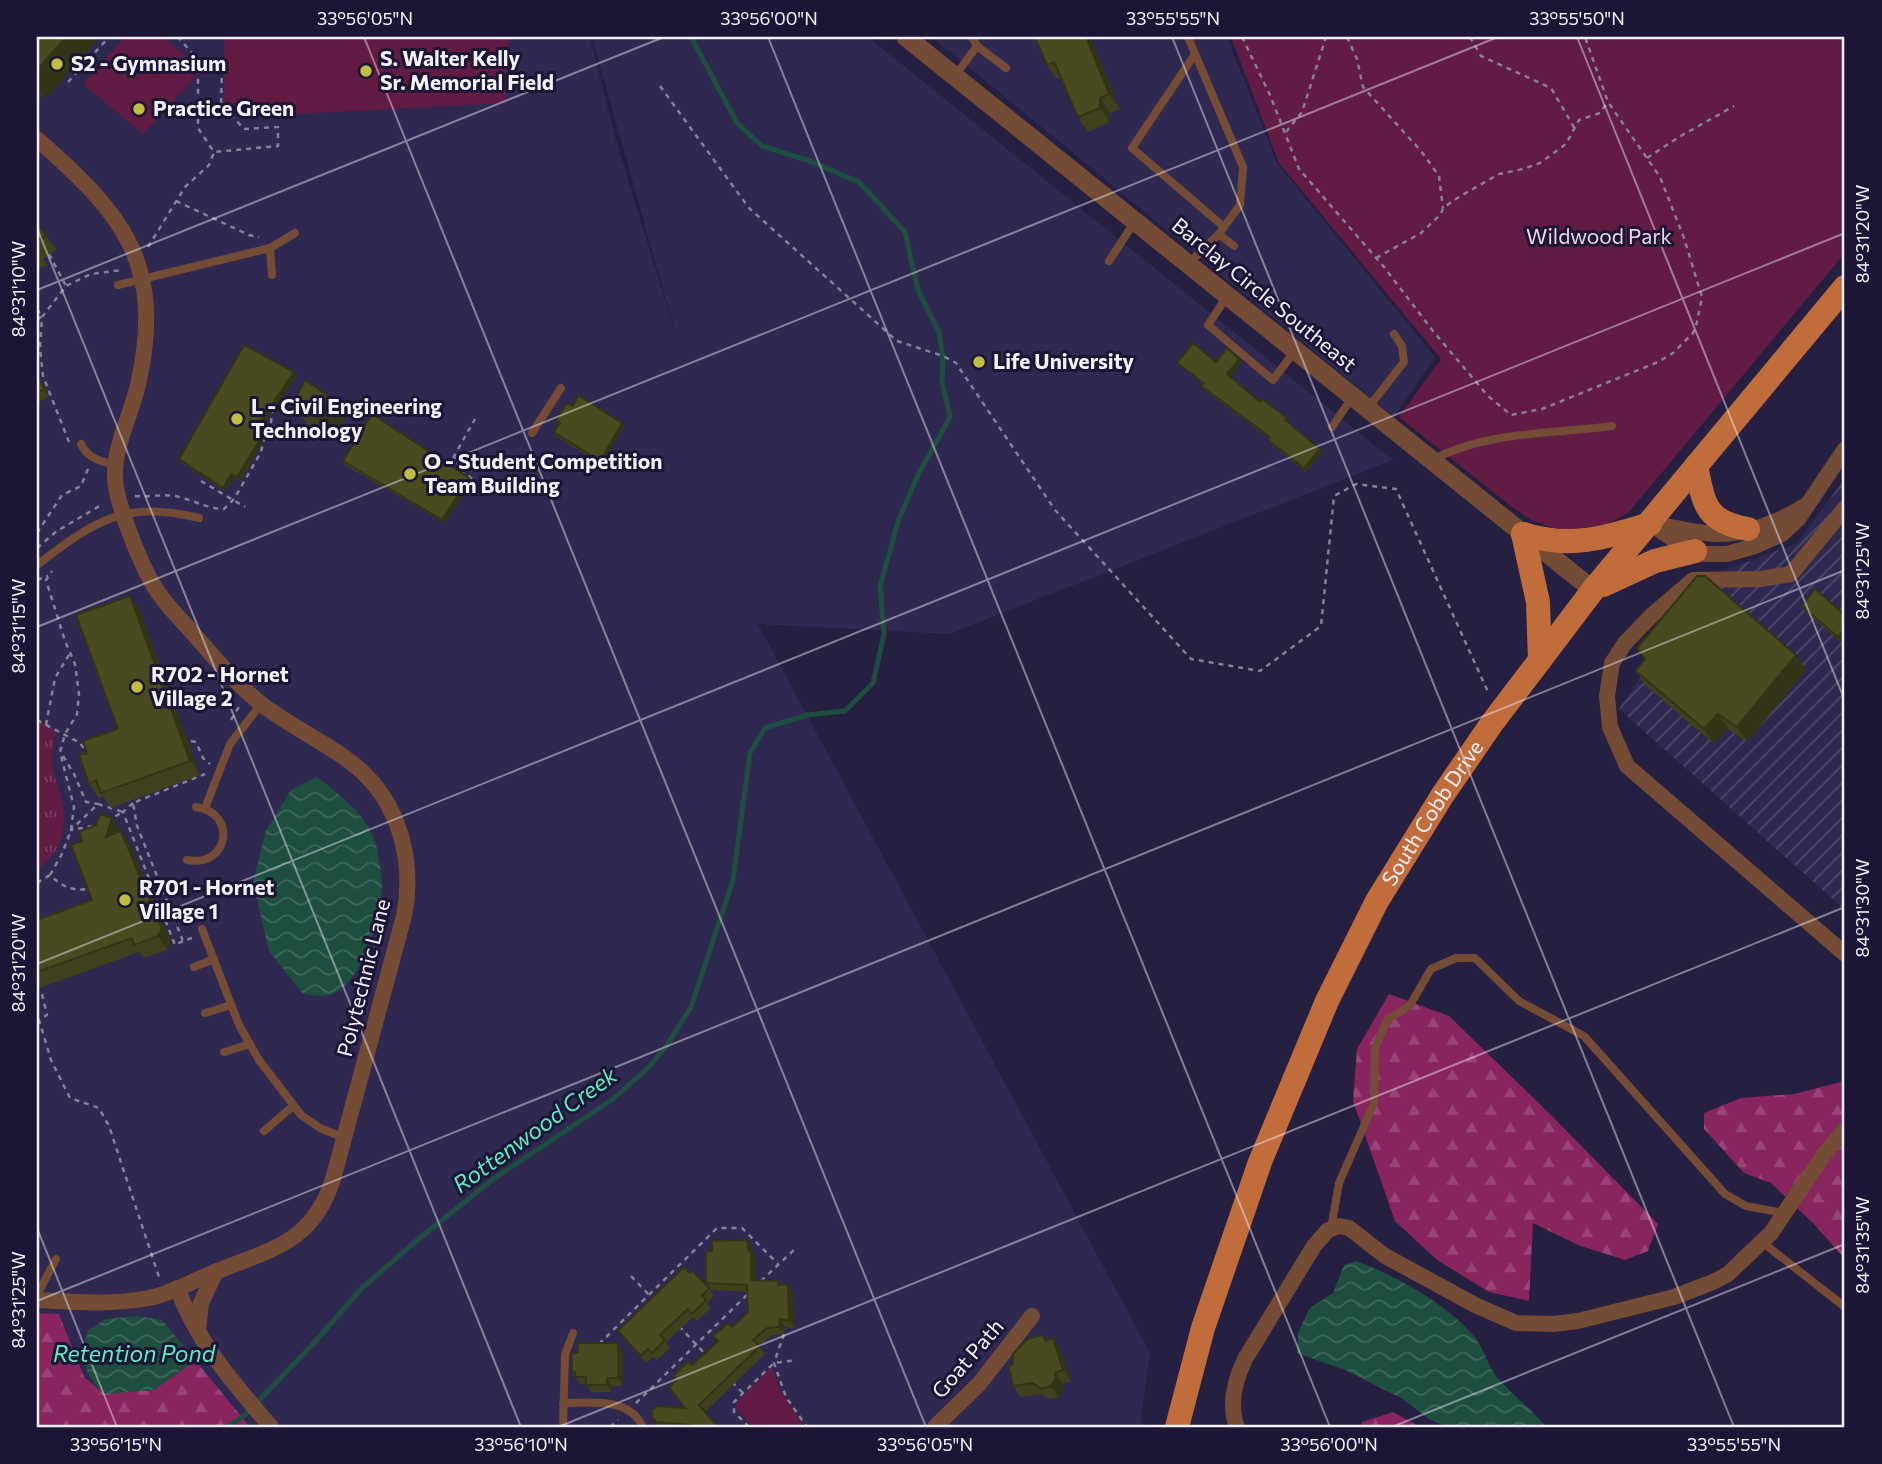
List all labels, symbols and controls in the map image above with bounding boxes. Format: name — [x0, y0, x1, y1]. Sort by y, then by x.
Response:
text: 33°56'05"N — [317, 7, 413, 29]
text: 33°56'00"N — [720, 7, 818, 29]
text: 33°55'55"N — [1126, 7, 1220, 29]
text: 33°55'50"N — [1529, 7, 1625, 29]
place label: S. Walter Kelly Sr. Memorial Field — [380, 45, 554, 94]
place label: S2 - Gymnasium — [71, 50, 226, 75]
marker: S2 - Gymnasium — [49, 56, 65, 72]
marker: S. Walter Kelly Sr. Memorial Field — [358, 63, 374, 79]
place label: Practice Green — [153, 95, 294, 120]
marker: Practice Green — [131, 101, 147, 117]
text: 84°31'20"W — [1851, 185, 1873, 283]
street label: Barclay Circle Southeast — [1168, 212, 1362, 376]
park label: Wildwood Park — [1526, 223, 1672, 248]
text: 84°31'10"W — [7, 241, 29, 337]
place label: Life University — [993, 348, 1135, 373]
marker: Life University — [971, 354, 987, 370]
place label: L - Civil Engineering Technology — [251, 393, 442, 442]
marker: L - Civil Engineering Technology — [229, 411, 245, 427]
place label: O - Student Competition Team Building — [424, 448, 662, 497]
marker: O - Student Competition Team Building — [402, 466, 418, 482]
text: 84°31'25"W — [1851, 522, 1873, 620]
text: 84°31'15"W — [7, 579, 29, 673]
place label: R702 - Hornet Village 2 — [151, 661, 289, 710]
marker: R702 - Hornet Village 2 — [129, 679, 145, 695]
street label: South Cobb Drive — [1376, 735, 1487, 890]
text: 84°31'30"W — [1851, 859, 1873, 957]
place label: R701 - Hornet Village 1 — [139, 874, 274, 923]
marker: R701 - Hornet Village 1 — [117, 892, 133, 908]
street label: Polytechnic Lane — [331, 896, 394, 1059]
text: 84°31'20"W — [7, 914, 29, 1012]
water label: Rottenwood Creek — [447, 1060, 622, 1198]
text: 84°31'35"W — [1851, 1196, 1873, 1294]
text: 84°31'25"W — [7, 1251, 29, 1349]
street label: Goat Path — [926, 1313, 1008, 1403]
water label: Retention Pond — [53, 1339, 217, 1367]
text: 33°56'15"N — [70, 1433, 162, 1455]
text: 33°56'10"N — [474, 1433, 568, 1455]
text: 33°56'05"N — [877, 1433, 973, 1455]
text: 33°56'00"N — [1280, 1433, 1378, 1455]
text: 33°55'55"N — [1687, 1433, 1781, 1455]

